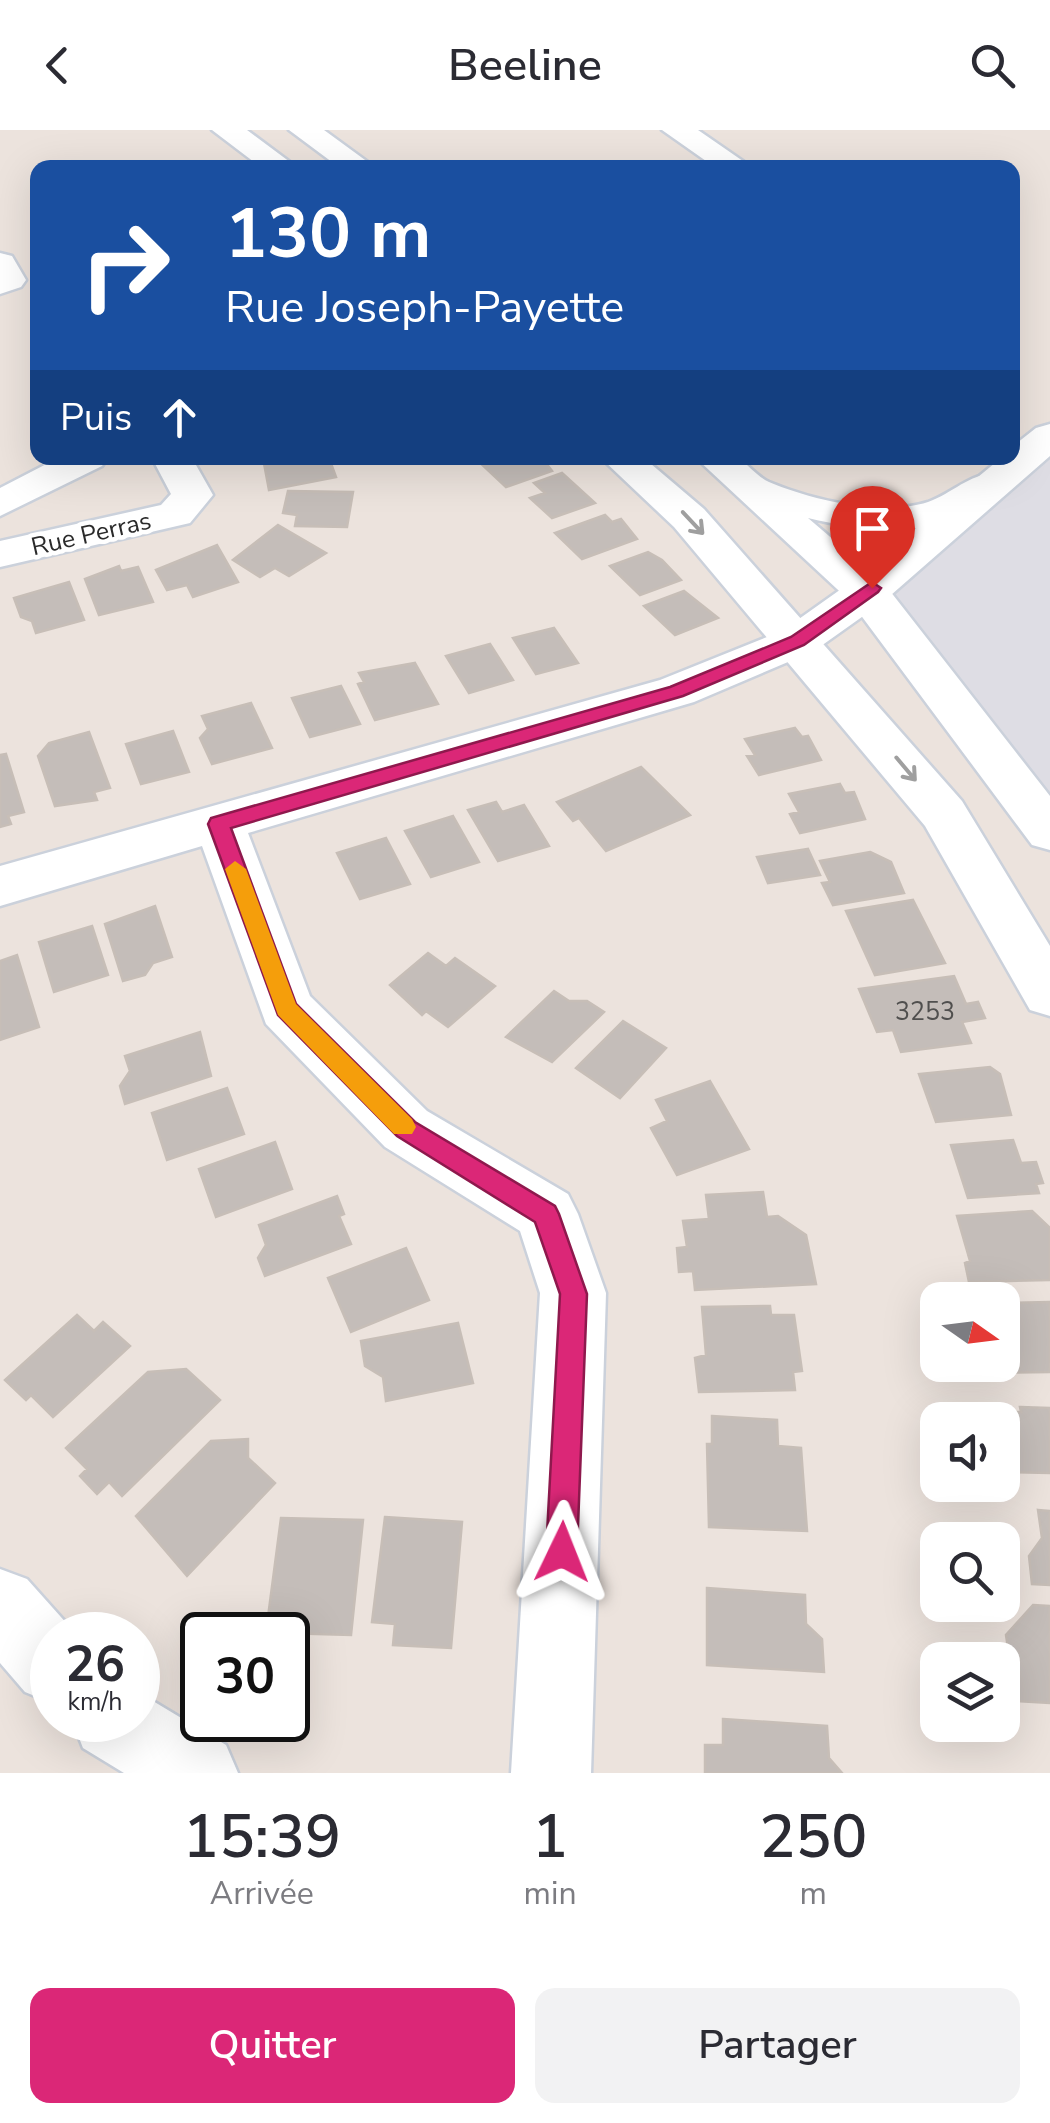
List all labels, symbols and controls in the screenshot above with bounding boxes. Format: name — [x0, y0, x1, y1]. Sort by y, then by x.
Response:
text: Beeline — [448, 35, 602, 96]
icon: back — [30, 38, 85, 93]
icon: search — [965, 38, 1020, 93]
text: 130 m — [225, 186, 431, 282]
icon: right — [60, 200, 190, 330]
text: Rue Joseph-Payette — [225, 277, 624, 338]
icon: ahead — [152, 390, 207, 445]
text: Puis — [60, 392, 132, 443]
pin — [830, 486, 915, 589]
icon: arrive — [845, 501, 900, 556]
street label: Rue Perras — [28, 504, 155, 564]
one-way arrow — [681, 511, 705, 535]
one-way arrow — [895, 755, 917, 781]
house number: 3253 — [895, 995, 955, 1029]
north arrow — [920, 1282, 1020, 1382]
map controls — [920, 1282, 1020, 1742]
button: sound — [920, 1402, 1020, 1502]
position arrow — [510, 1500, 614, 1604]
button: search — [920, 1522, 1020, 1622]
speed limit sign: 30 — [180, 1612, 310, 1742]
text: 26 — [65, 1630, 125, 1699]
button: layers — [920, 1642, 1020, 1742]
text: km/h — [67, 1685, 123, 1719]
text: 15:39 — [183, 1796, 341, 1878]
text: 1 — [532, 1796, 568, 1878]
text: 250 — [759, 1796, 867, 1878]
text: Arrivée — [210, 1872, 314, 1915]
text: min — [524, 1872, 577, 1915]
text: m — [800, 1872, 827, 1915]
button: Quitter — [30, 1988, 515, 2103]
button: Partager — [535, 1988, 1020, 2103]

